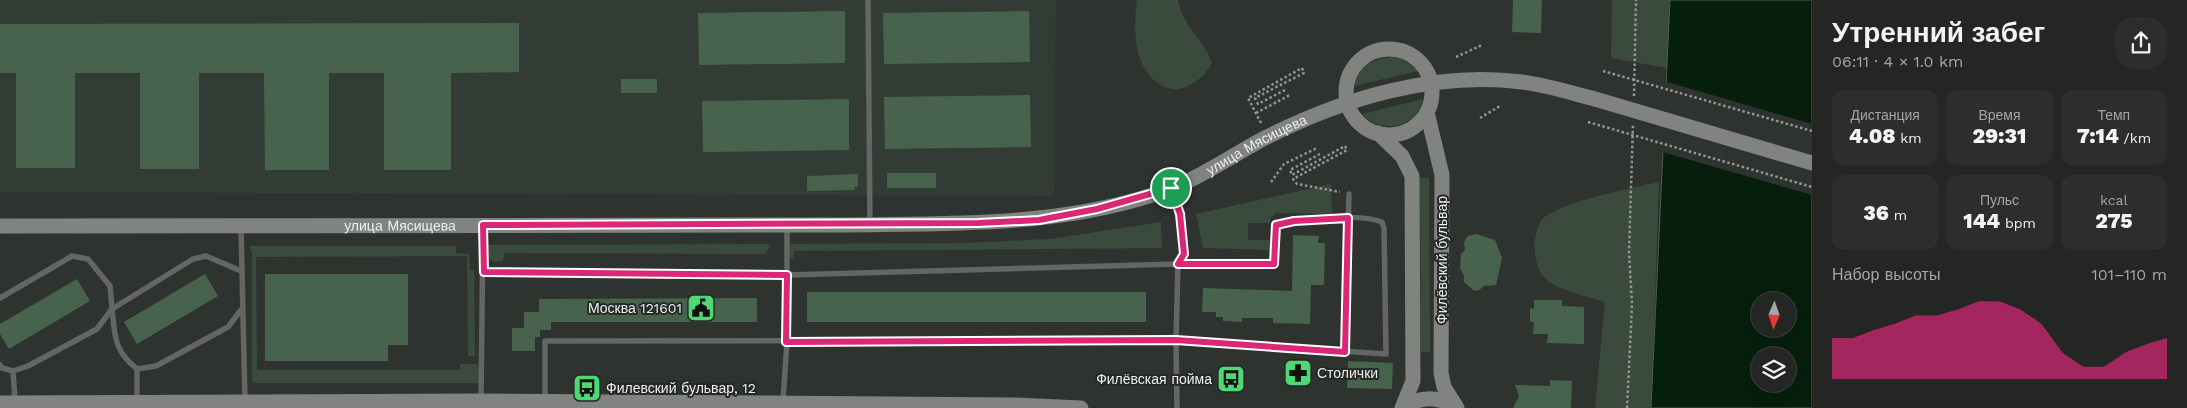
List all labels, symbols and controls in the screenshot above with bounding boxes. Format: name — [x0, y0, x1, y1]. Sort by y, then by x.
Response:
text: Утренний забег — [1832, 16, 2045, 49]
button: share — [2115, 17, 2167, 69]
text: 06:11 · 4 × 1.0 km — [1832, 52, 1963, 71]
text: Дистанция — [1850, 107, 1920, 123]
text: Время — [1978, 107, 2021, 123]
text: Темп — [2097, 107, 2130, 123]
street label: улица Мясищева — [1203, 111, 1309, 178]
text: 4.08 — [1849, 123, 1896, 148]
text: 29:31 — [1973, 123, 2026, 148]
text: 7:14 — [2077, 123, 2119, 148]
text: km — [1896, 130, 1922, 146]
text: /km — [2119, 130, 2151, 146]
pin — [1150, 167, 1192, 209]
icon: arrive — [1157, 174, 1185, 202]
text: Пульс — [1980, 192, 2019, 208]
text: kcal — [2100, 192, 2128, 208]
street label: Филёвский бульвар — [1434, 196, 1450, 324]
text: 36 — [1863, 200, 1889, 225]
text: m — [1889, 207, 1907, 223]
text: 144 — [1963, 208, 2000, 233]
text: 275 — [2095, 208, 2132, 233]
text: bpm — [2000, 215, 2036, 231]
street label: улица Мясищева — [344, 217, 456, 234]
text: Набор высоты — [1832, 265, 1940, 284]
text: 101–110 m — [2091, 265, 2167, 284]
north arrow — [1751, 292, 1796, 338]
map controls — [1751, 292, 1796, 392]
public building icon: Москва 121601 — [686, 293, 716, 323]
place label: Москва 121601 — [588, 300, 682, 316]
button: layers — [1751, 347, 1796, 392]
pharmacy icon: Столички — [1283, 358, 1313, 388]
bus stop icon: Филёвская пойма — [1216, 364, 1246, 394]
place label: Столички — [1317, 365, 1378, 381]
place label: Филёвская пойма — [1096, 371, 1212, 387]
bus stop icon: Филевский бульвар, 12 — [572, 373, 602, 403]
place label: Филевский бульвар, 12 — [606, 380, 756, 396]

